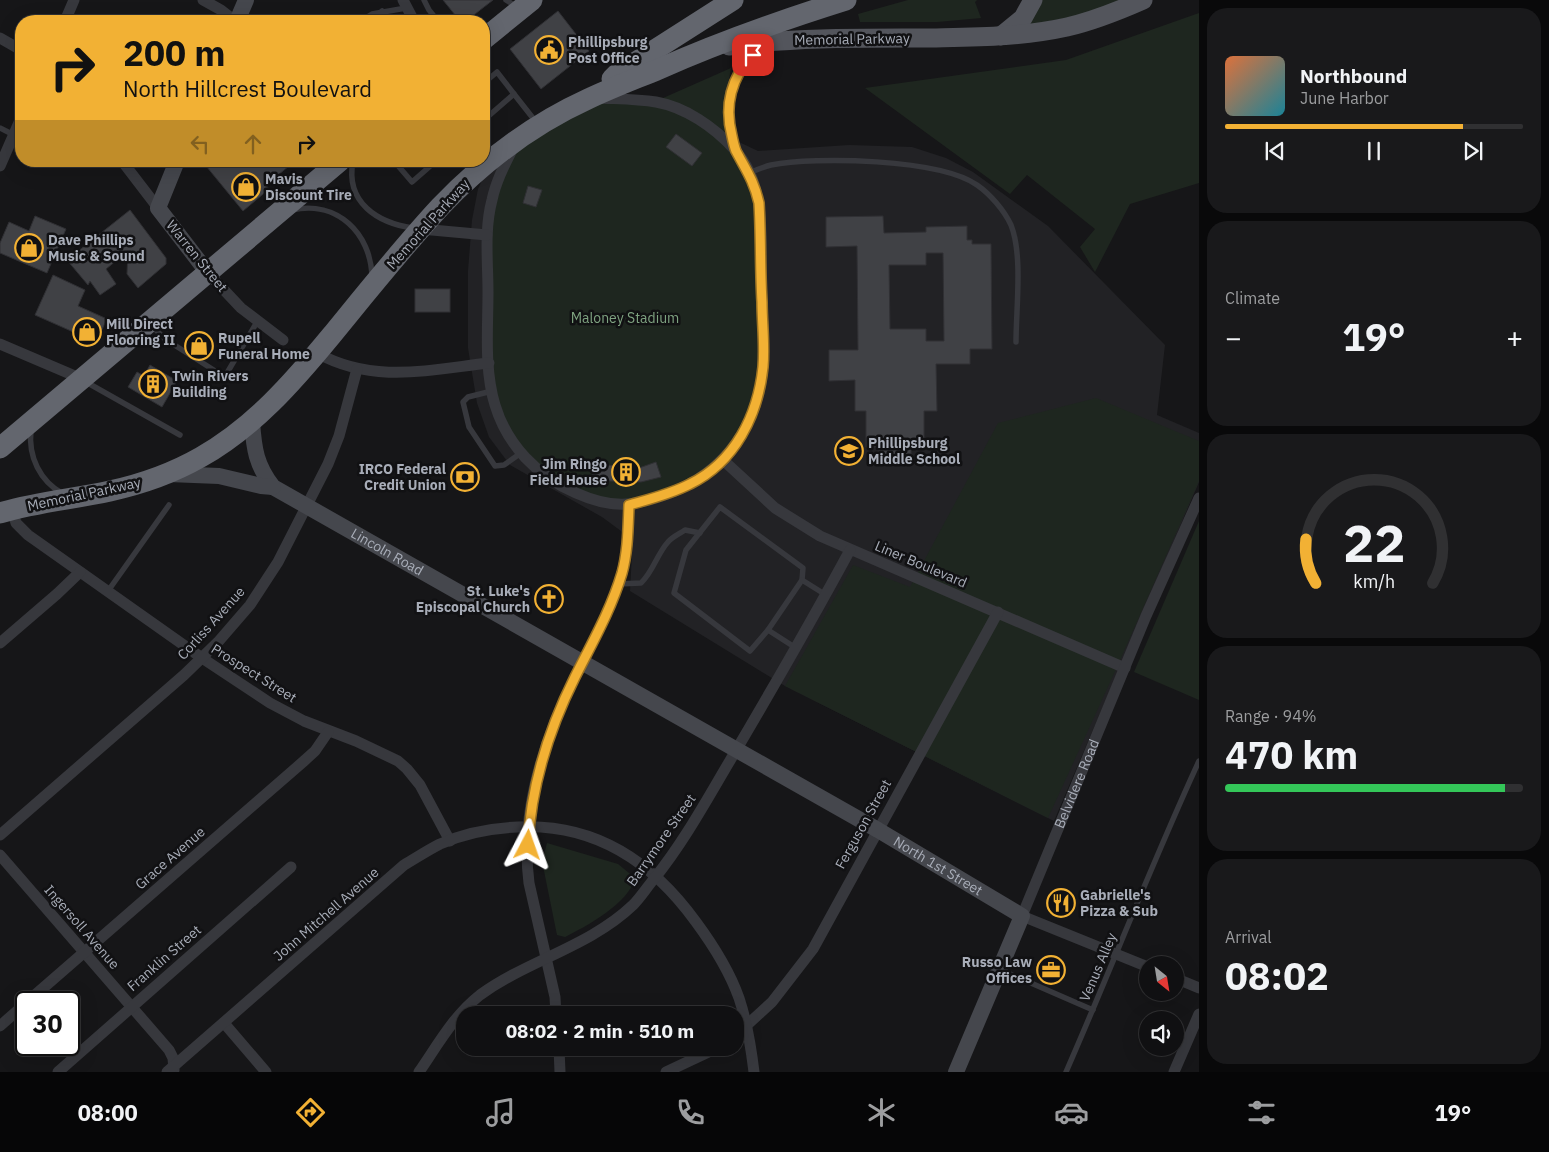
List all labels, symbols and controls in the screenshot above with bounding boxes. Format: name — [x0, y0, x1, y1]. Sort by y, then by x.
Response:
street label: Memorial Parkway — [794, 29, 910, 49]
text: 200 m — [123, 30, 226, 76]
place label: Phillipsburg Post Office — [568, 33, 648, 67]
pin — [732, 34, 774, 76]
icon: right — [40, 35, 105, 100]
public building icon: Phillipsburg Post Office — [534, 35, 564, 65]
icon: arrive — [739, 41, 767, 69]
text: Northbound — [1300, 64, 1407, 88]
text: North Hillcrest Boulevard — [123, 74, 372, 103]
text: June Harbor — [1300, 88, 1389, 108]
icon: left — [186, 130, 214, 158]
icon: ahead — [239, 130, 267, 158]
icon: right — [292, 130, 320, 158]
icon: previous — [1261, 137, 1289, 165]
icon: pause — [1360, 137, 1388, 165]
icon: next — [1459, 137, 1487, 165]
place label: Mavis Discount Tire — [265, 170, 352, 204]
shop icon: Mavis Discount Tire — [231, 172, 261, 202]
street label: Memorial Parkway — [383, 175, 473, 273]
street label: Warren Street — [163, 216, 232, 296]
place label: Dave Phillips Music & Sound — [48, 231, 145, 265]
shop icon: Dave Phillips Music & Sound — [14, 233, 44, 263]
text: Climate — [1225, 288, 1280, 308]
park label: Maloney Stadium — [571, 309, 679, 327]
text: 19° — [1342, 312, 1406, 361]
place label: Mill Direct Flooring II — [106, 315, 175, 349]
shop icon: Mill Direct Flooring II — [72, 317, 102, 347]
text: − — [1225, 319, 1242, 356]
text: + — [1506, 319, 1523, 356]
place label: Rupell Funeral Home — [218, 329, 310, 363]
shop icon: Rupell Funeral Home — [184, 331, 214, 361]
place label: Twin Rivers Building — [172, 367, 249, 401]
building icon: Twin Rivers Building — [138, 369, 168, 399]
place label: Phillipsburg Middle School — [868, 434, 960, 468]
school or university icon: Phillipsburg Middle School — [834, 436, 864, 466]
place label: Jim Ringo Field House — [530, 455, 607, 489]
building icon: Jim Ringo Field House — [611, 457, 641, 487]
place label: IRCO Federal Credit Union — [359, 460, 446, 494]
bank icon: IRCO Federal Credit Union — [450, 462, 480, 492]
street label: Memorial Parkway — [26, 473, 142, 515]
text: 22 — [1343, 509, 1405, 576]
street label: Lincoln Road — [348, 524, 427, 580]
street label: Liner Boulevard — [872, 537, 970, 591]
text: km/h — [1353, 570, 1395, 593]
street label: Corliss Avenue — [173, 582, 249, 663]
place label: St. Luke's Episcopal Church — [416, 582, 530, 616]
church icon: St. Luke's Episcopal Church — [534, 584, 564, 614]
street label: Prospect Street — [208, 640, 300, 707]
text: Range · 94% — [1225, 706, 1317, 726]
text: 470 km — [1225, 730, 1358, 779]
street label: Belvidere Road — [1050, 736, 1103, 831]
street label: Ferguson Street — [831, 776, 895, 872]
street label: Barrymore Street — [622, 790, 700, 890]
position arrow — [501, 818, 553, 870]
street label: Grace Avenue — [131, 822, 209, 893]
street label: North 1st Street — [890, 832, 986, 900]
street label: John Mitchell Avenue — [269, 863, 383, 965]
street label: Ingersoll Avenue — [40, 881, 124, 973]
place label: Gabrielle's Pizza & Sub — [1080, 886, 1158, 920]
restaurant icon: Gabrielle's Pizza & Sub — [1046, 888, 1076, 918]
street label: Franklin Street — [123, 921, 205, 995]
text: Arrival — [1225, 927, 1272, 947]
street label: Venus Alley — [1075, 930, 1121, 1004]
text: 08:02 — [1225, 951, 1329, 1000]
place label: Russo Law Offices — [962, 953, 1032, 987]
office icon: Russo Law Offices — [1036, 955, 1066, 985]
north arrow — [1139, 956, 1184, 1001]
map controls — [1139, 956, 1184, 1056]
speed limit sign: 30 — [15, 991, 80, 1056]
button: sound — [1139, 1011, 1184, 1056]
text: 08:02 · 2 min · 510 m — [506, 1019, 694, 1043]
icon: directions — [293, 1095, 328, 1130]
icon: music — [483, 1095, 518, 1130]
icon: phone — [673, 1095, 708, 1130]
icon: climate — [864, 1095, 899, 1130]
icon: car — [1054, 1095, 1089, 1130]
icon: filters — [1244, 1095, 1279, 1130]
text: 08:00 — [78, 1098, 138, 1127]
text: 19° — [1435, 1098, 1471, 1127]

